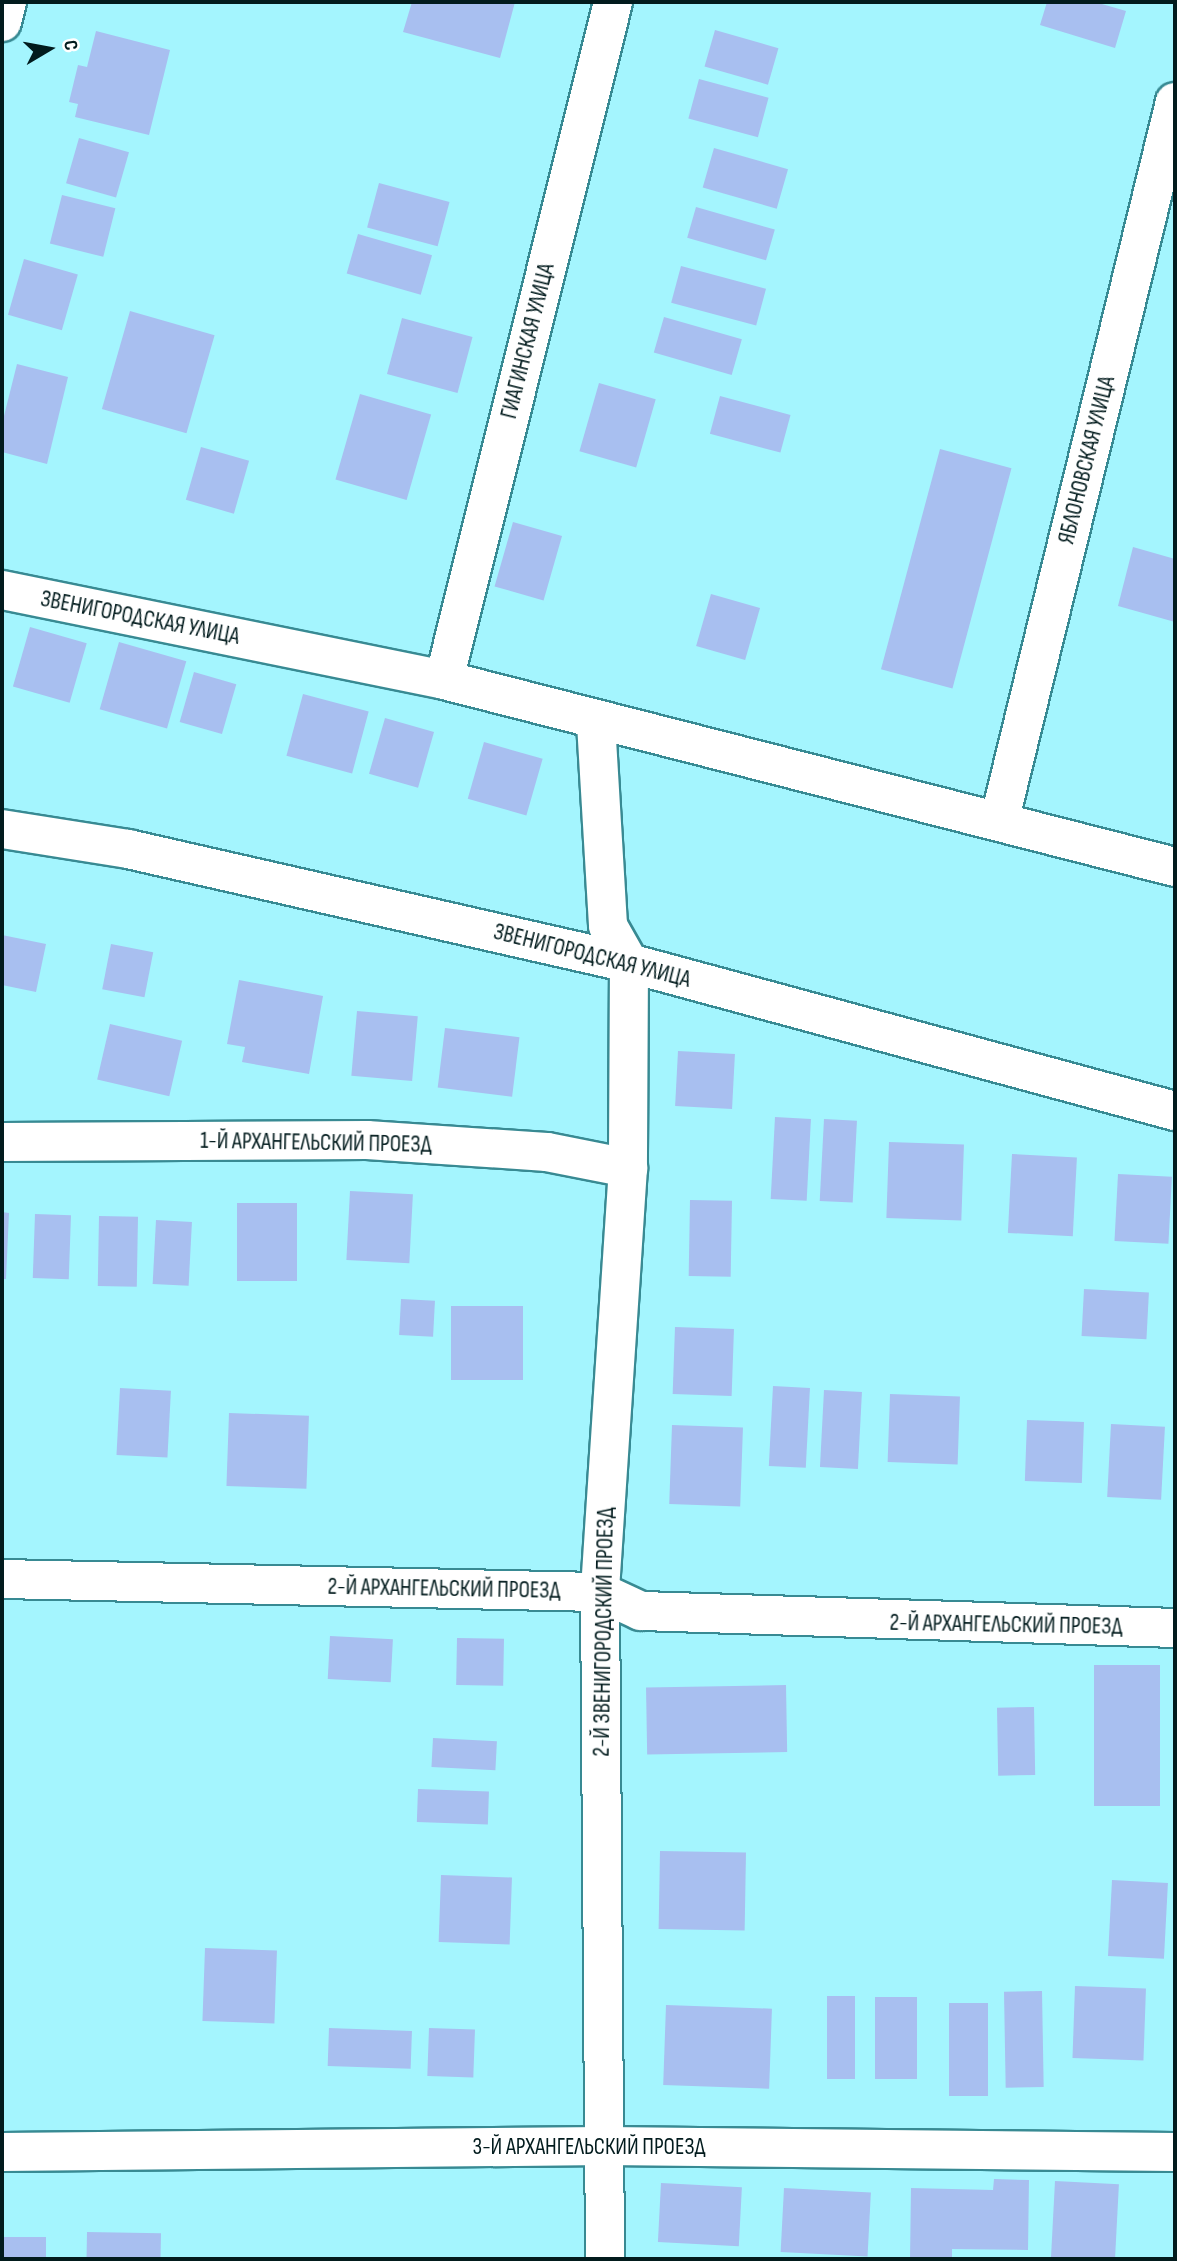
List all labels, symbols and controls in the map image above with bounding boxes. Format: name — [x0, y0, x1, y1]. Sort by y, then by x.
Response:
north arrow — [14, 14, 84, 84]
text: С — [58, 38, 82, 52]
street label: ГИАГИНСКАЯ УЛИЦА — [495, 260, 561, 422]
street label: ЯБЛОНОВСКАЯ УЛИЦА — [1053, 373, 1121, 547]
street label: ЗВЕНИГОРОДСКАЯ УЛИЦА — [38, 585, 242, 651]
street label: ЗВЕНИГОРОДСКАЯ УЛИЦА — [491, 918, 693, 994]
street label: 1-Й АРХАНГЕЛЬСКИЙ ПРОЕЗД — [200, 1127, 432, 1159]
street label: 2-Й ЗВЕНИГОРОДСКИЙ ПРОЕЗД — [588, 1507, 620, 1757]
street label: 2-Й АРХАНГЕЛЬСКИЙ ПРОЕЗД — [327, 1573, 561, 1605]
street label: 2-Й АРХАНГЕЛЬСКИЙ ПРОЕЗД — [889, 1609, 1123, 1641]
street label: 3-Й АРХАНГЕЛЬСКИЙ ПРОЕЗД — [472, 2133, 706, 2161]

